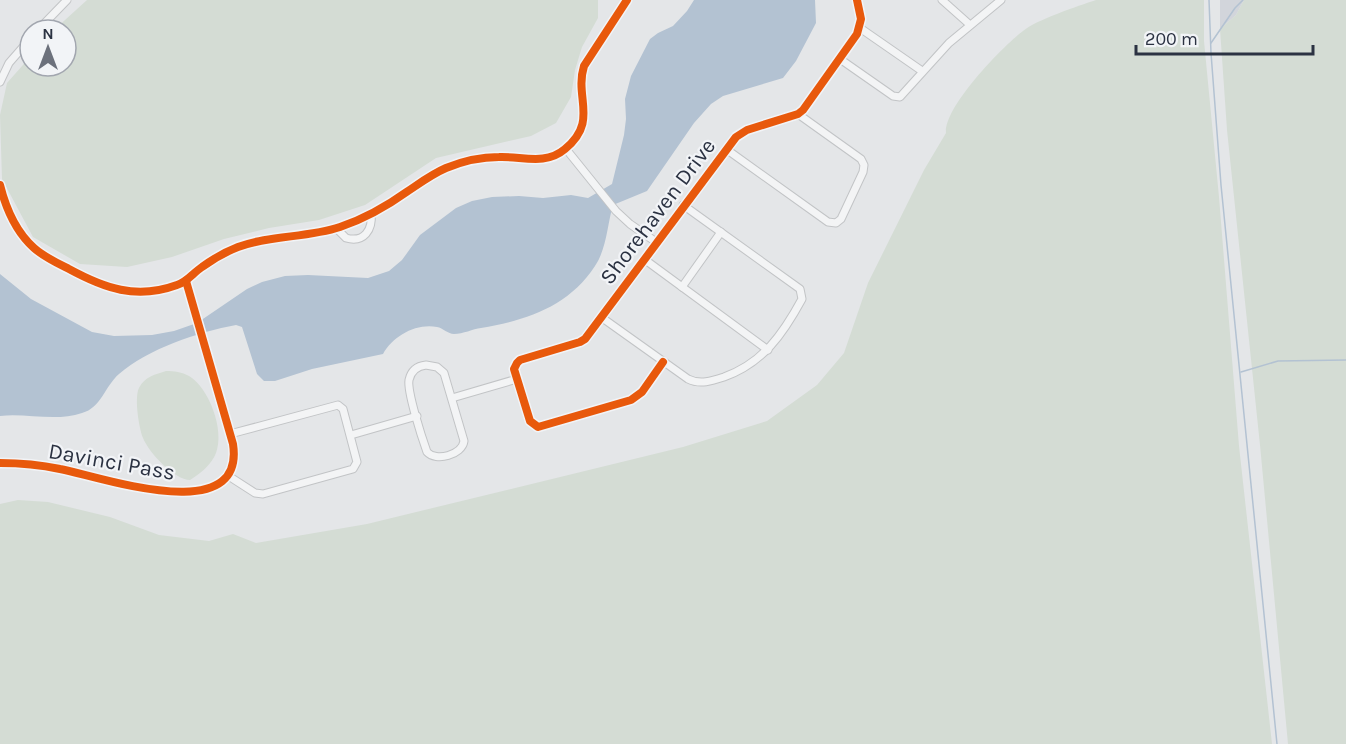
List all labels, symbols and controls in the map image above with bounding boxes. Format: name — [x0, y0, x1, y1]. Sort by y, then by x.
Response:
north arrow — [18, 18, 78, 78]
scale bar — [1136, 18, 1313, 56]
text: N — [42, 24, 54, 43]
text: 200 m — [1145, 28, 1198, 50]
street label: Shorehaven Drive — [595, 134, 721, 289]
street label: Davinci Pass — [47, 438, 177, 486]

